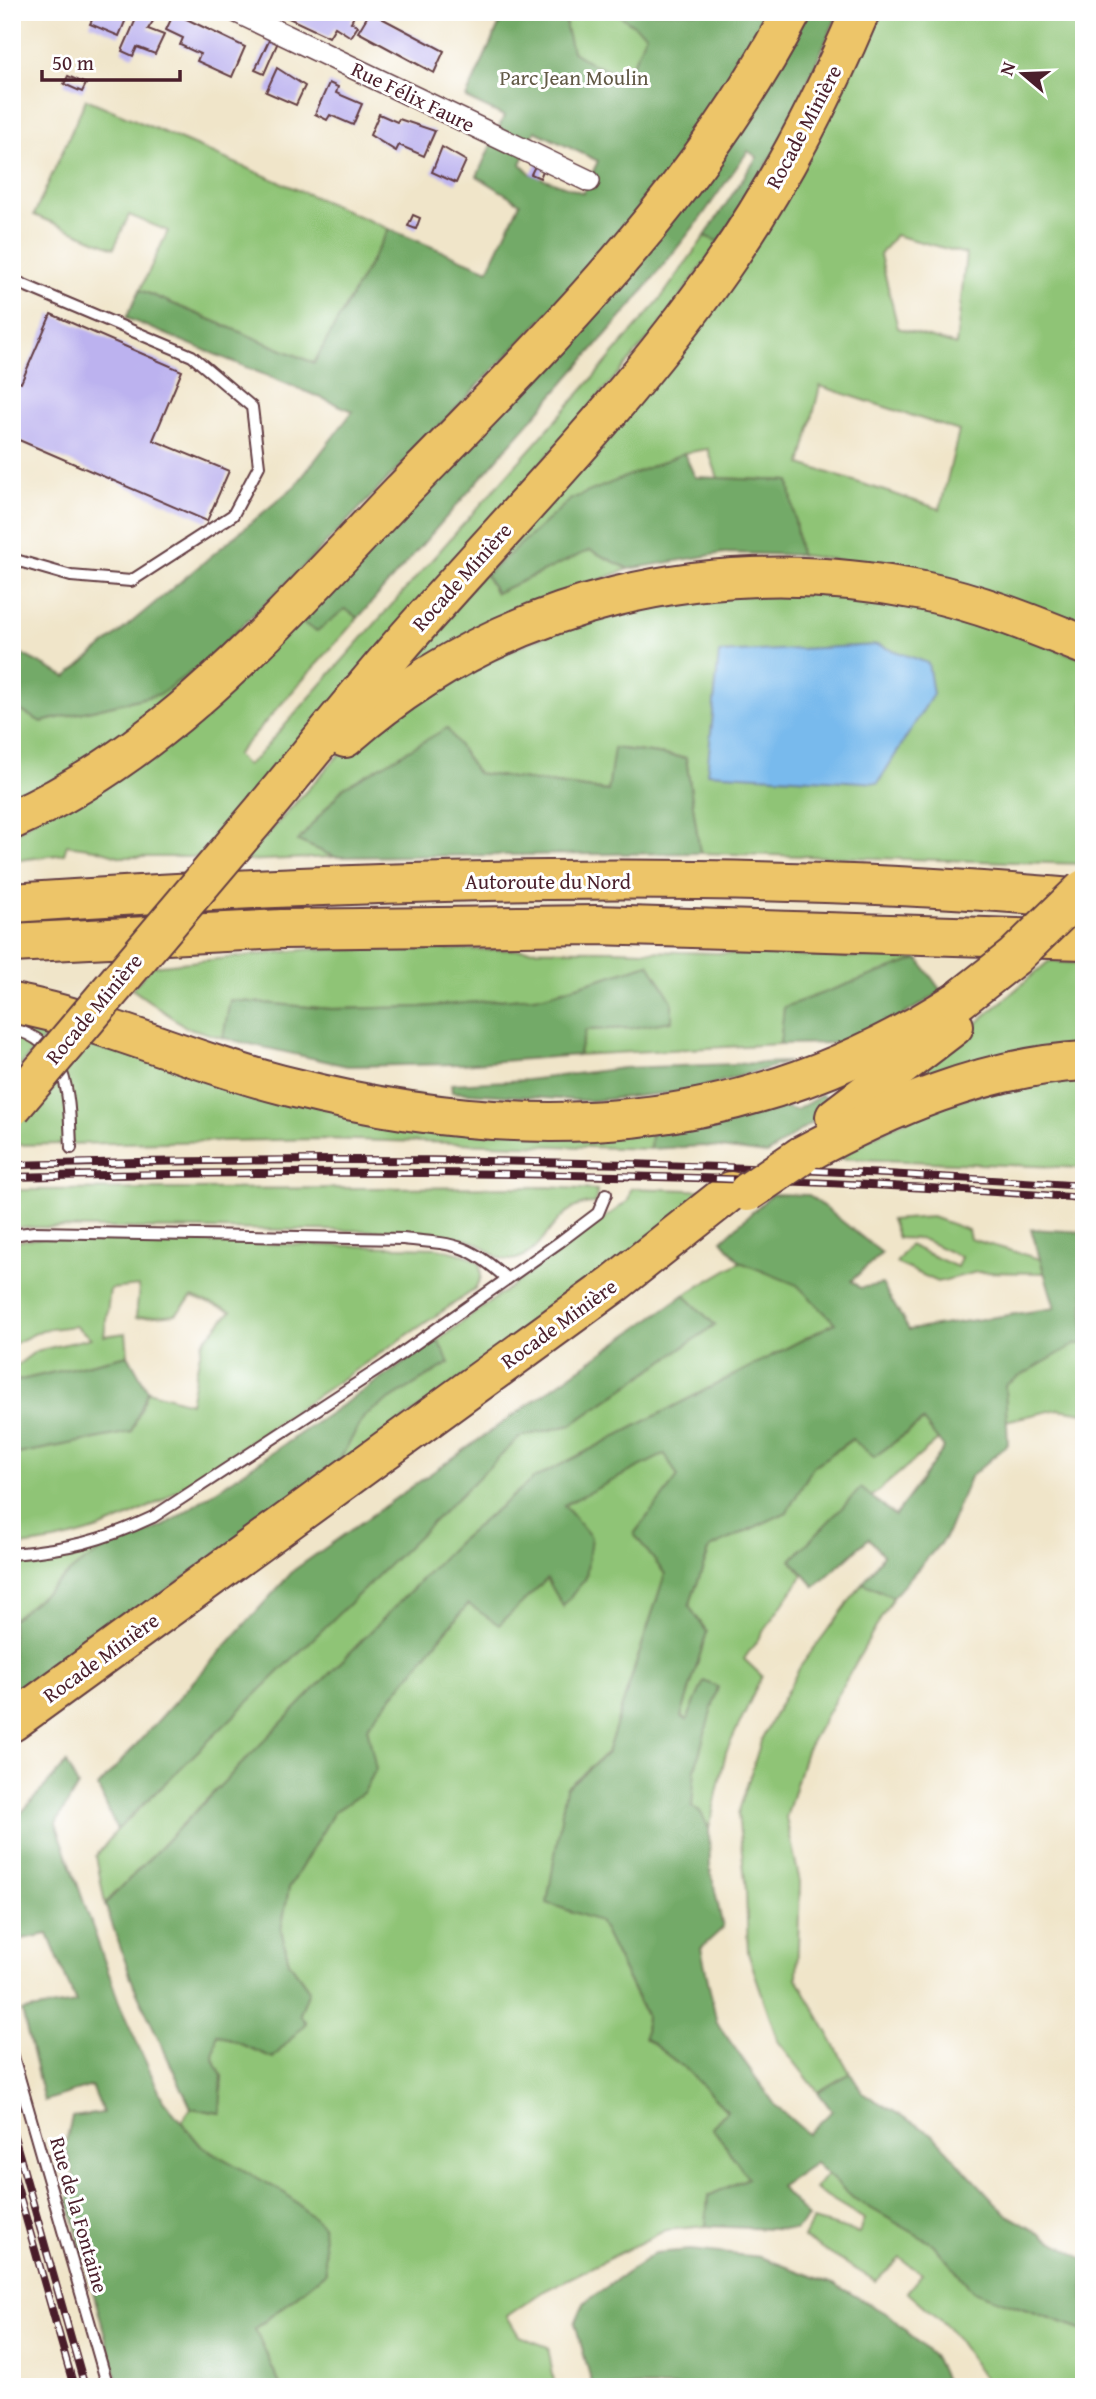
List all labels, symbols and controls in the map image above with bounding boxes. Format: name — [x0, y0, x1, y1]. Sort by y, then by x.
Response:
scale bar — [42, 38, 180, 82]
north arrow — [988, 38, 1058, 108]
text: 50 m — [52, 47, 94, 78]
street label: Rue Félix Faure — [346, 53, 480, 140]
text: N — [992, 58, 1022, 79]
street label: Rocade Minière — [758, 59, 849, 194]
park label: Parc Jean Moulin — [499, 62, 649, 93]
street label: Rocade Minière — [404, 515, 519, 638]
street label: Autoroute du Nord — [465, 866, 632, 897]
street label: Rocade Minière — [38, 946, 149, 1071]
street label: Rocade Minière — [494, 1271, 623, 1376]
street label: Rocade Minière — [36, 1605, 165, 1710]
street label: Rue de la Fontaine — [42, 2133, 117, 2297]

